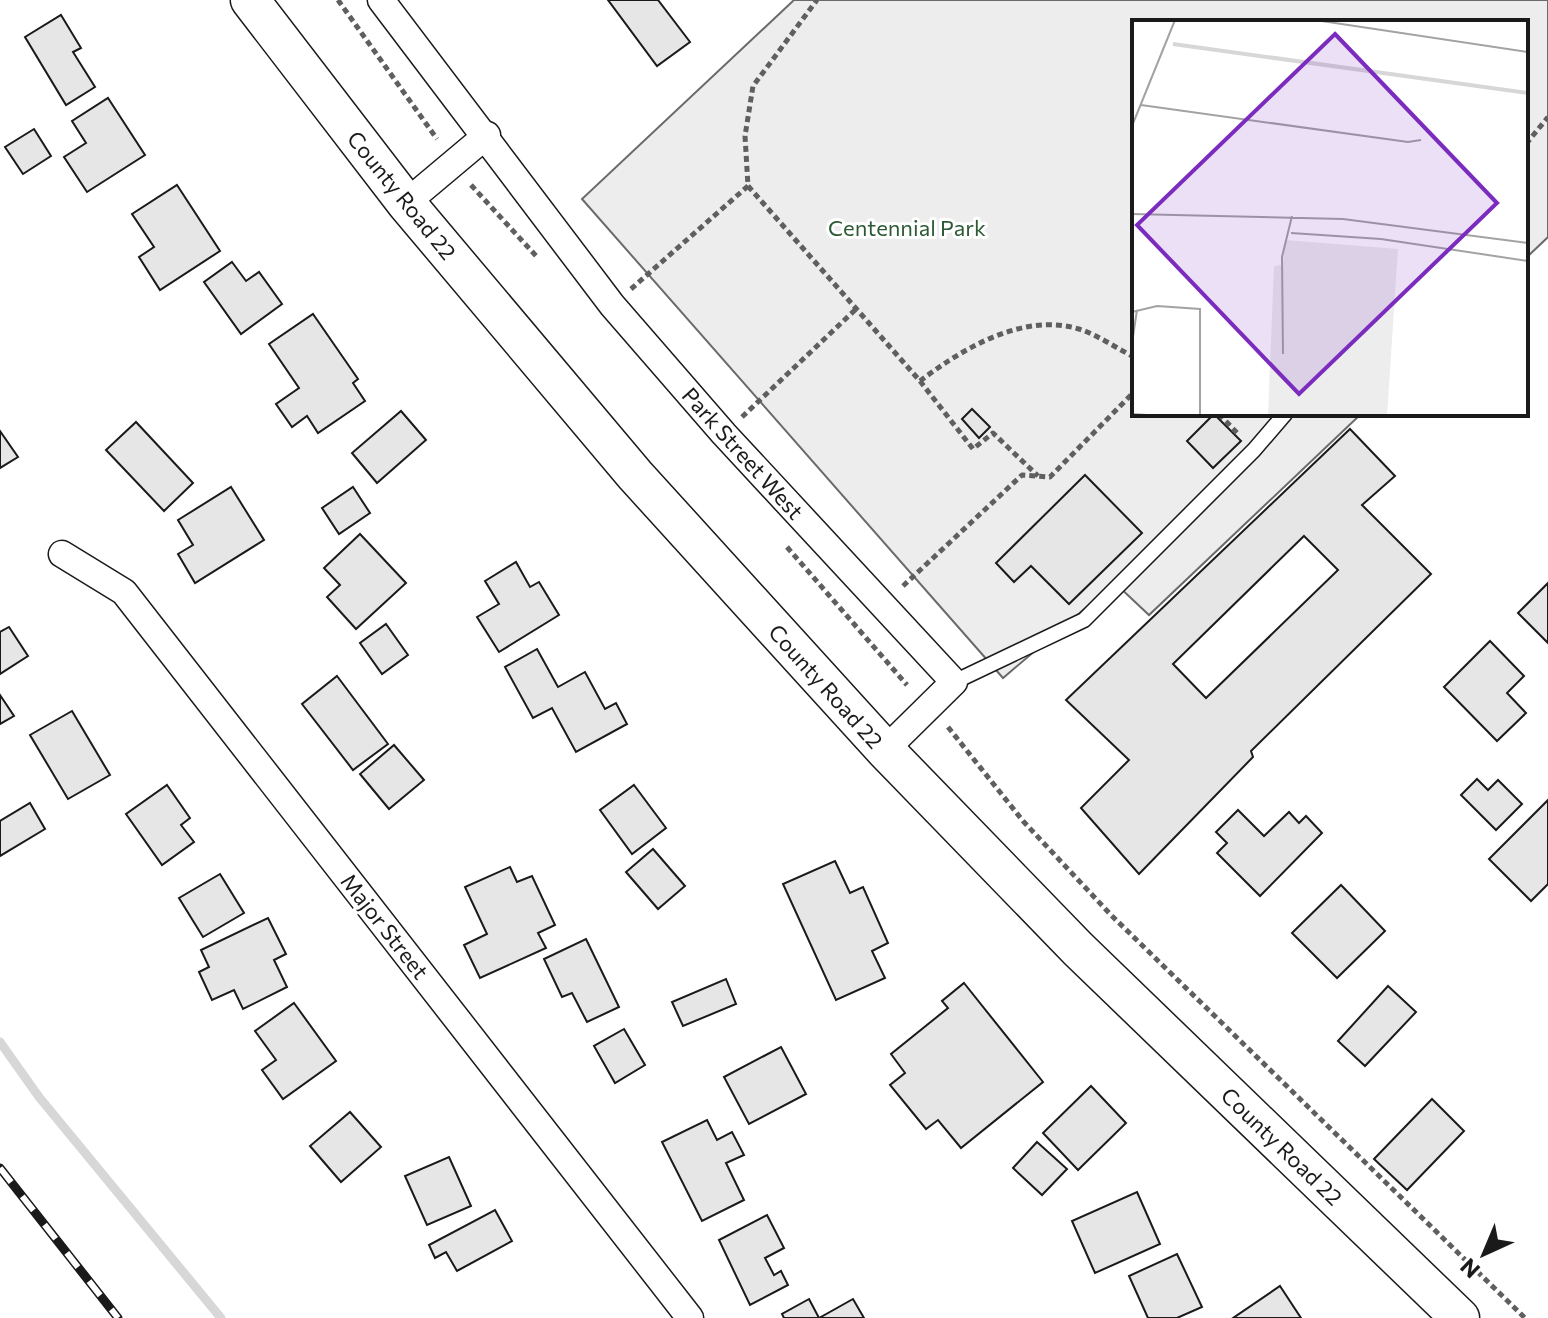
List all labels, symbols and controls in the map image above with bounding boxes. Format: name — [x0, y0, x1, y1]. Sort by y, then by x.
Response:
inset map — [1132, 20, 1528, 416]
street label: County Road 22 — [342, 125, 462, 265]
park label: Centennial Park — [828, 214, 986, 241]
street label: Park Street West — [677, 382, 809, 524]
street label: County Road 22 — [763, 618, 889, 754]
street label: Major Street — [335, 868, 435, 984]
street label: County Road 22 — [1216, 1082, 1348, 1210]
north arrow — [1444, 1214, 1524, 1294]
text: N — [1454, 1253, 1485, 1284]

